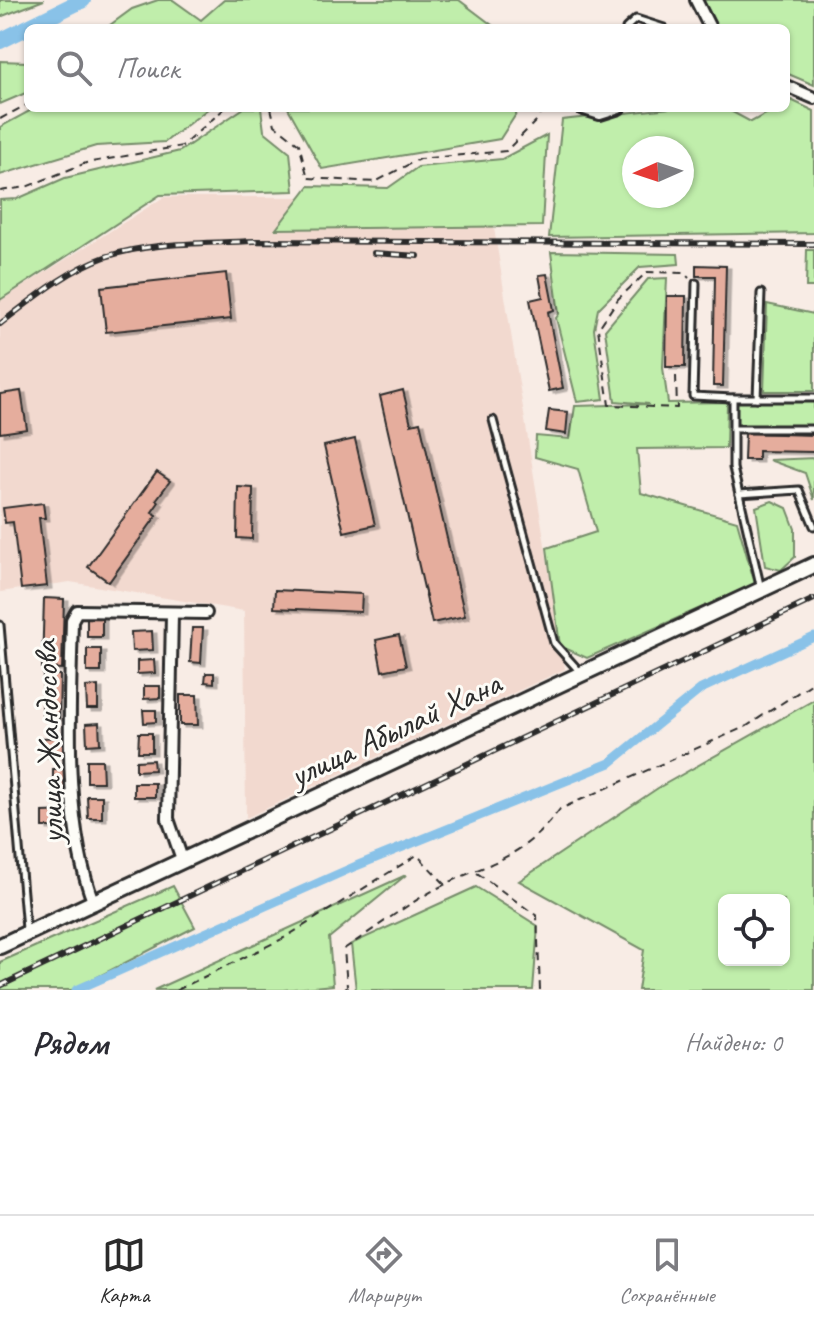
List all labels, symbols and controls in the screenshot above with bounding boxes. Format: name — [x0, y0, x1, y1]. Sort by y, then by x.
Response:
search box — [24, 24, 790, 112]
icon: search — [52, 46, 96, 90]
text: Поиск — [116, 49, 179, 87]
north arrow — [622, 136, 694, 208]
street label: улица Жандосова — [23, 637, 73, 847]
street label: улица Абылай Хана — [281, 660, 510, 798]
map controls — [718, 894, 790, 966]
button: locate — [718, 894, 790, 966]
text: Рядом — [32, 1021, 108, 1064]
text: Найдено: 0 — [685, 1026, 782, 1059]
tab: Карта — [99, 1233, 150, 1309]
tab: Маршрут — [348, 1233, 421, 1309]
tab: Сохранённые — [619, 1233, 715, 1309]

